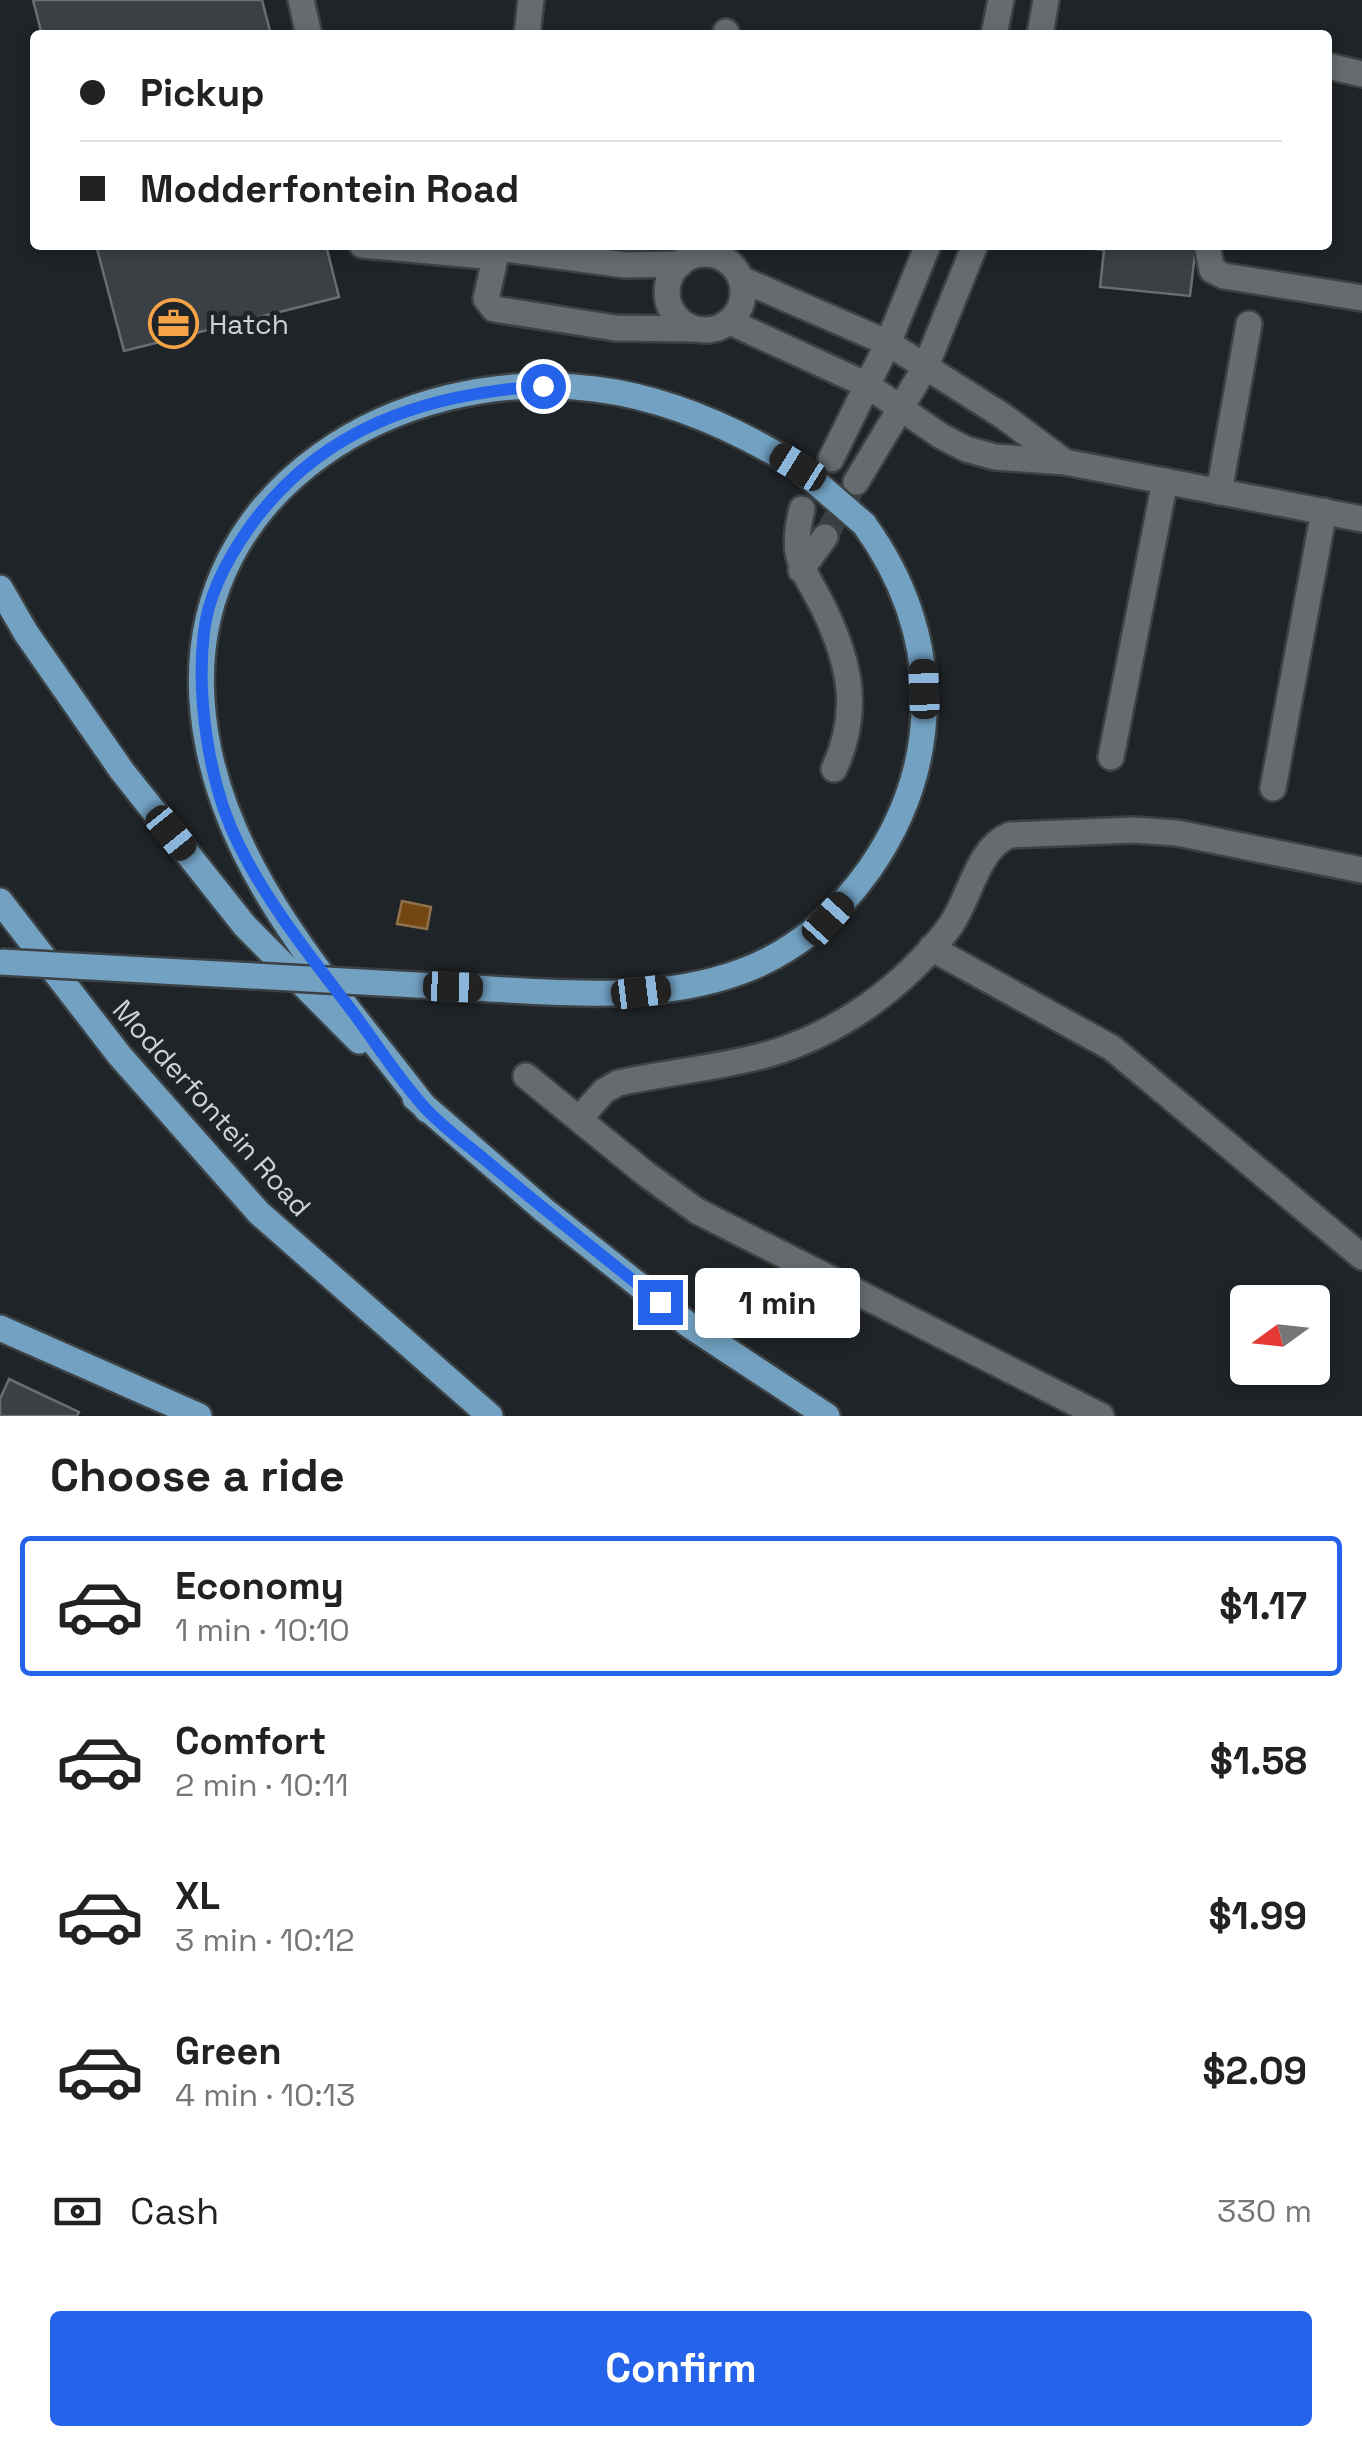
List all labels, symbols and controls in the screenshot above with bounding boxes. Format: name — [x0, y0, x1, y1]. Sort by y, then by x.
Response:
text: Pickup — [140, 69, 264, 117]
text: Modderfontein Road — [140, 165, 519, 213]
office icon: Hatch — [148, 298, 200, 350]
place label: Hatch — [209, 306, 289, 342]
route start — [521, 364, 566, 409]
car — [765, 438, 831, 496]
car — [908, 658, 940, 720]
car — [140, 800, 202, 866]
car — [797, 887, 859, 951]
car — [422, 971, 484, 1003]
car — [609, 973, 673, 1011]
street label: Modderfontein Road — [105, 992, 319, 1224]
callout: 1 min — [695, 1267, 860, 1337]
route end — [638, 1280, 683, 1325]
text: 1 min — [738, 1283, 817, 1323]
north arrow — [1230, 1285, 1330, 1385]
map controls — [1230, 1285, 1330, 1385]
text: Choose a ride — [50, 1447, 345, 1504]
icon: car — [55, 1561, 145, 1651]
text: Economy — [175, 1562, 344, 1610]
text: $1.17 — [1219, 1582, 1307, 1630]
text: 1 min · 10:10 — [175, 1610, 350, 1650]
icon: car — [55, 1716, 145, 1806]
text: Comfort — [175, 1717, 326, 1765]
text: $1.58 — [1210, 1737, 1307, 1785]
text: 2 min · 10:11 — [175, 1765, 349, 1805]
icon: car — [55, 1871, 145, 1961]
text: XL — [175, 1872, 220, 1920]
text: $1.99 — [1209, 1892, 1307, 1940]
text: 3 min · 10:12 — [175, 1920, 355, 1960]
icon: car — [55, 2026, 145, 2116]
text: Green — [175, 2027, 282, 2075]
text: $2.09 — [1202, 2047, 1307, 2095]
text: 4 min · 10:13 — [175, 2075, 355, 2115]
icon: cash — [50, 2184, 105, 2239]
text: Cash — [130, 2187, 219, 2235]
text: 330 m — [1217, 2191, 1312, 2231]
button: Confirm — [50, 2311, 1312, 2426]

